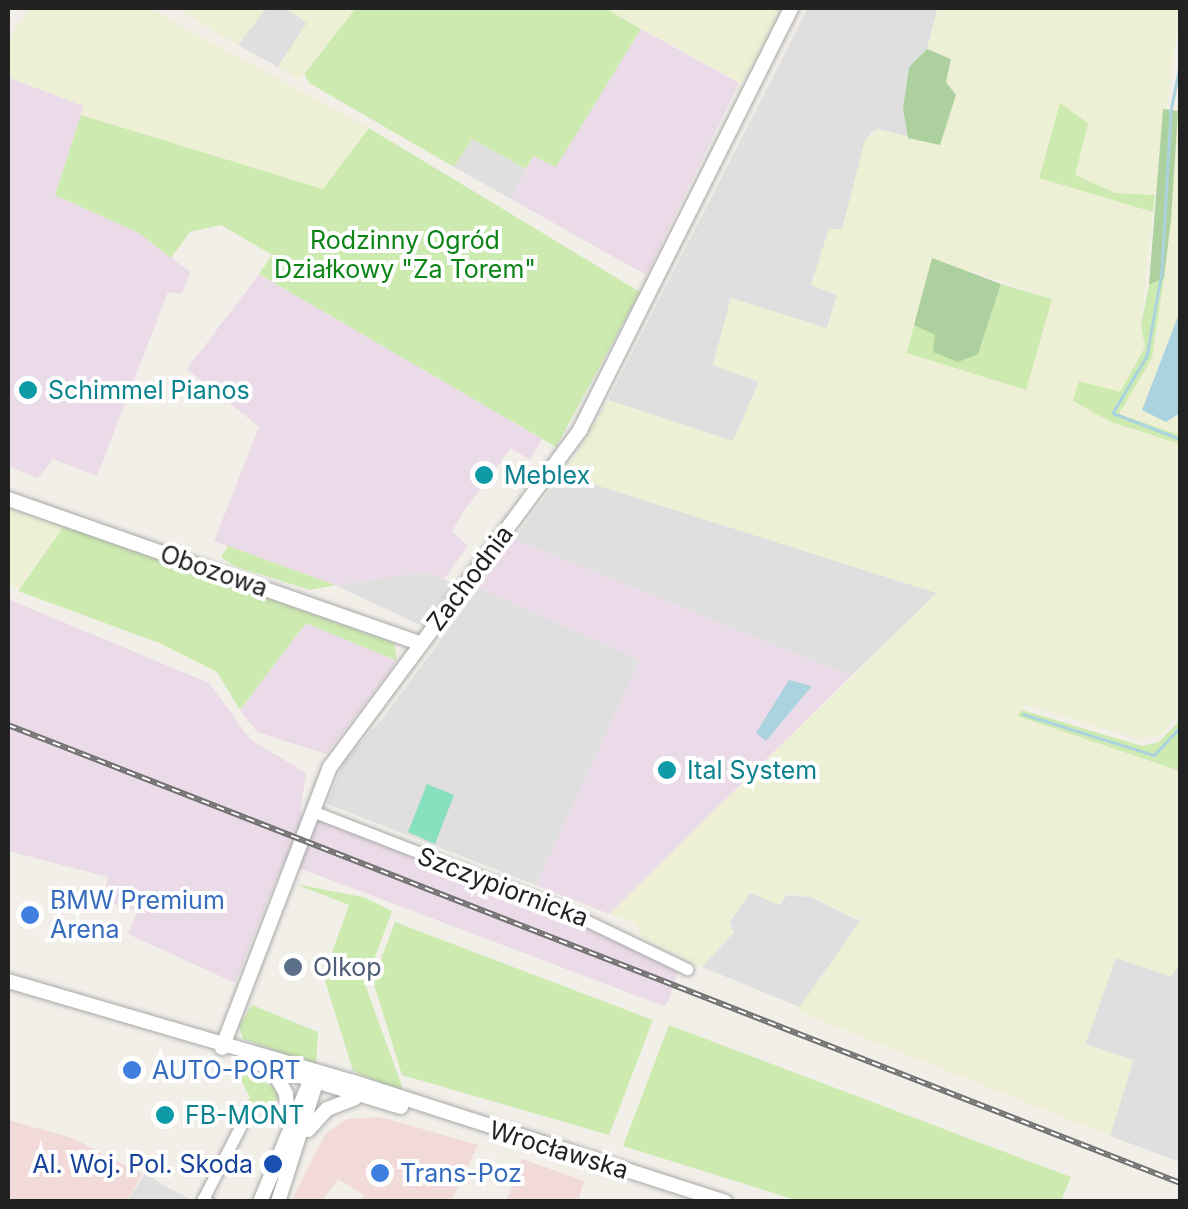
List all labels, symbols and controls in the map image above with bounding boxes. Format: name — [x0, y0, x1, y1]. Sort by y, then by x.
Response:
park label: Rodzinny Ogród Działkowy "Za Torem" — [274, 226, 536, 285]
place label: Schimmel Pianos — [48, 375, 250, 405]
marker: Schimmel Pianos — [17, 379, 39, 401]
place label: Meblex — [504, 460, 590, 490]
marker: Meblex — [473, 464, 495, 486]
street label: Zachodnia — [421, 519, 519, 637]
street label: Obozowa — [156, 539, 272, 603]
place label: Ital System — [687, 755, 817, 785]
marker: Ital System — [656, 759, 678, 781]
street label: Szczypiornicka — [413, 841, 593, 933]
place label: BMW Premium Arena — [50, 886, 225, 945]
marker: BMW Premium Arena — [19, 904, 41, 926]
place label: Olkop — [313, 952, 382, 982]
marker: Olkop — [282, 956, 304, 978]
place label: AUTO-PORT — [152, 1055, 301, 1085]
marker: AUTO-PORT — [121, 1059, 143, 1081]
place label: FB-MONT — [185, 1100, 304, 1130]
marker: FB-MONT — [154, 1104, 176, 1126]
street label: Wrocławska — [486, 1115, 632, 1185]
place label: Al. Woj. Pol. Skoda — [32, 1149, 253, 1179]
marker: Al. Woj. Pol. Skoda — [262, 1153, 284, 1175]
place label: Trans-Poz — [400, 1158, 522, 1188]
marker: Trans-Poz — [369, 1162, 391, 1184]

